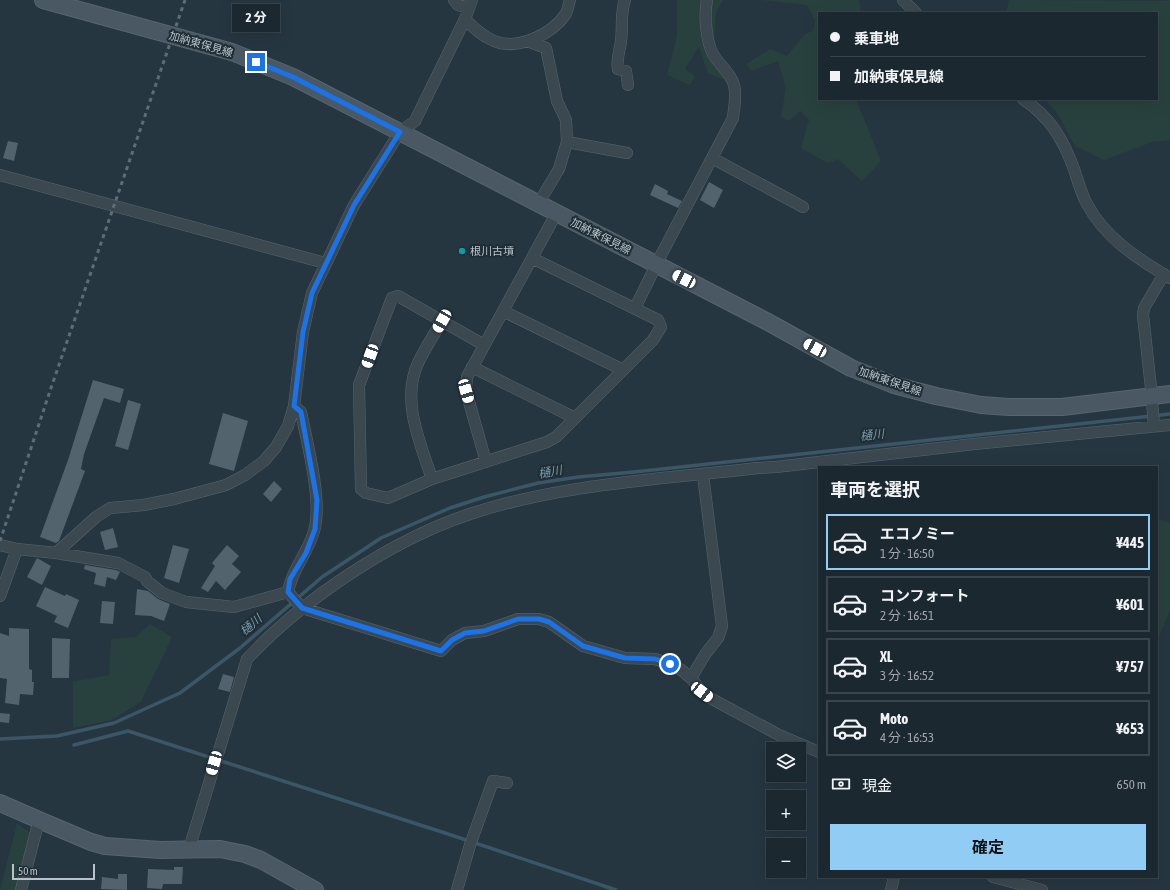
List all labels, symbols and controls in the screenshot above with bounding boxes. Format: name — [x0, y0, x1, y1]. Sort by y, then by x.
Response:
callout: 2 分 — [232, 4, 280, 32]
text: 2 分 — [246, 10, 266, 25]
street label: 加納東保見線 — [168, 29, 234, 59]
text: 乗車地 — [854, 30, 899, 47]
route end — [247, 53, 265, 71]
text: 加納東保見線 — [854, 68, 944, 85]
street label: 加納東保見線 — [569, 216, 633, 256]
place label: 根川古墳 — [470, 245, 514, 257]
marker: 根川古墳 — [457, 246, 467, 256]
car — [671, 268, 697, 290]
car — [431, 308, 453, 334]
car — [802, 337, 828, 359]
car — [360, 343, 380, 369]
street label: 加納東保見線 — [857, 365, 923, 397]
car — [457, 378, 475, 404]
water label: 樋川 — [859, 427, 887, 443]
water label: 樋川 — [537, 463, 565, 481]
text: 車両を選択 — [830, 479, 920, 500]
icon: car — [832, 524, 868, 560]
text: エコノミー — [880, 525, 955, 542]
text: ¥445 — [1116, 534, 1144, 551]
text: 1 分 · 16:50 — [880, 546, 934, 561]
icon: car — [832, 586, 868, 622]
text: コンフォート — [880, 587, 970, 604]
text: ¥601 — [1116, 596, 1144, 613]
text: 2 分 · 16:51 — [880, 608, 934, 623]
water label: 樋川 — [237, 611, 266, 638]
icon: car — [832, 648, 868, 684]
text: XL — [880, 648, 893, 665]
route start — [661, 655, 679, 673]
text: ¥757 — [1116, 658, 1144, 675]
text: 3 分 · 16:52 — [880, 668, 934, 683]
car — [689, 680, 715, 704]
icon: car — [832, 710, 868, 746]
text: Moto — [880, 710, 908, 727]
text: ¥653 — [1116, 720, 1144, 737]
text: 4 分 · 16:53 — [880, 730, 934, 745]
map controls — [766, 742, 806, 878]
button: layers — [766, 742, 806, 782]
car — [205, 750, 223, 776]
icon: cash — [830, 773, 852, 795]
text: 現金 — [862, 777, 892, 794]
text: 650 m — [1117, 777, 1146, 792]
button: + — [766, 790, 806, 830]
button: 確定 — [830, 824, 1146, 870]
button: − — [766, 838, 806, 878]
scale bar — [12, 862, 95, 881]
text: 50 m — [18, 865, 38, 877]

